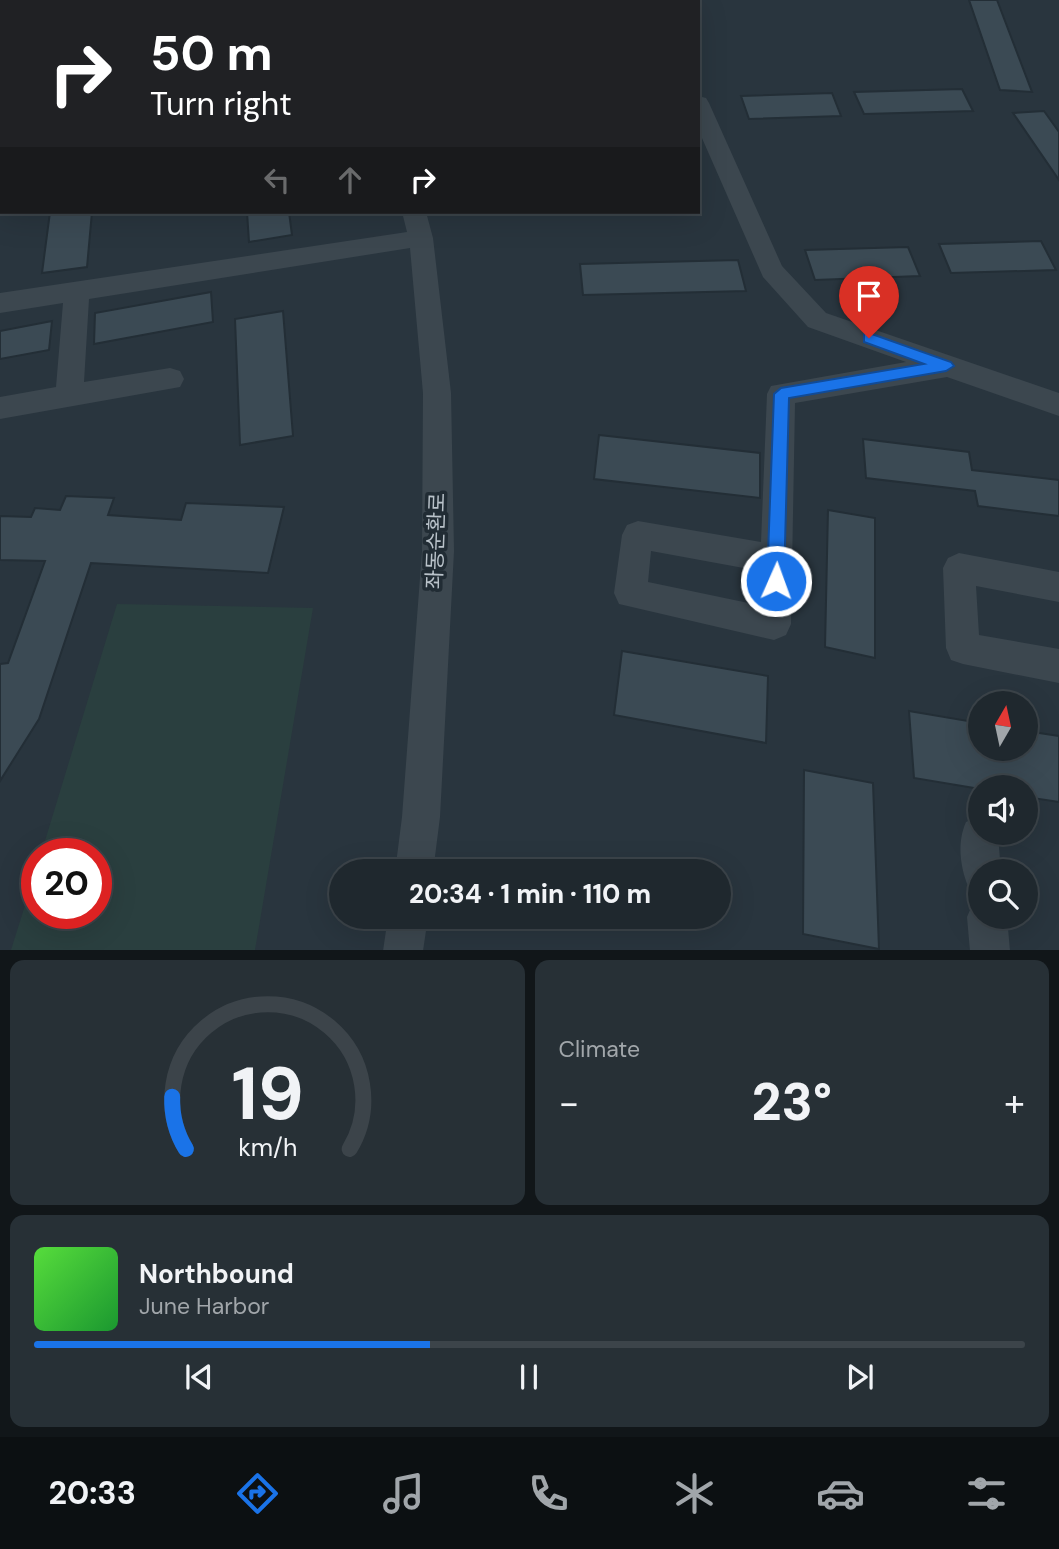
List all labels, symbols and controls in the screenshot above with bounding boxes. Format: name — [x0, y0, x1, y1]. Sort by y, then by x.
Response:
text: 50 m — [150, 21, 273, 85]
icon: right — [35, 28, 126, 119]
text: Turn right — [150, 83, 292, 125]
icon: left — [258, 161, 296, 199]
icon: ahead — [331, 161, 369, 199]
icon: right — [404, 161, 442, 199]
pin — [839, 266, 899, 338]
icon: arrive — [850, 277, 888, 315]
street label: 좌동순환로 — [420, 492, 452, 590]
position arrow — [739, 544, 813, 618]
north arrow — [968, 691, 1038, 761]
map controls — [968, 691, 1038, 929]
button: sound — [968, 775, 1038, 845]
speed limit sign: 20 — [21, 838, 112, 929]
button: search — [968, 859, 1038, 929]
text: 20:34 · 1 min · 110 m — [409, 877, 651, 911]
text: Climate — [559, 1034, 640, 1064]
text: 19 — [231, 1047, 304, 1142]
text: 23° — [752, 1068, 832, 1136]
text: − — [559, 1078, 579, 1128]
text: + — [1004, 1078, 1025, 1128]
text: km/h — [238, 1130, 297, 1163]
text: Northbound — [139, 1257, 294, 1291]
text: June Harbor — [139, 1291, 269, 1321]
icon: previous — [180, 1358, 218, 1396]
icon: pause — [510, 1358, 548, 1396]
icon: next — [841, 1358, 879, 1396]
icon: directions — [233, 1469, 282, 1518]
icon: music — [379, 1469, 428, 1518]
icon: phone — [524, 1469, 573, 1518]
icon: climate — [670, 1469, 719, 1518]
icon: car — [816, 1469, 865, 1518]
icon: filters — [962, 1469, 1011, 1518]
text: 20:33 — [48, 1472, 136, 1514]

